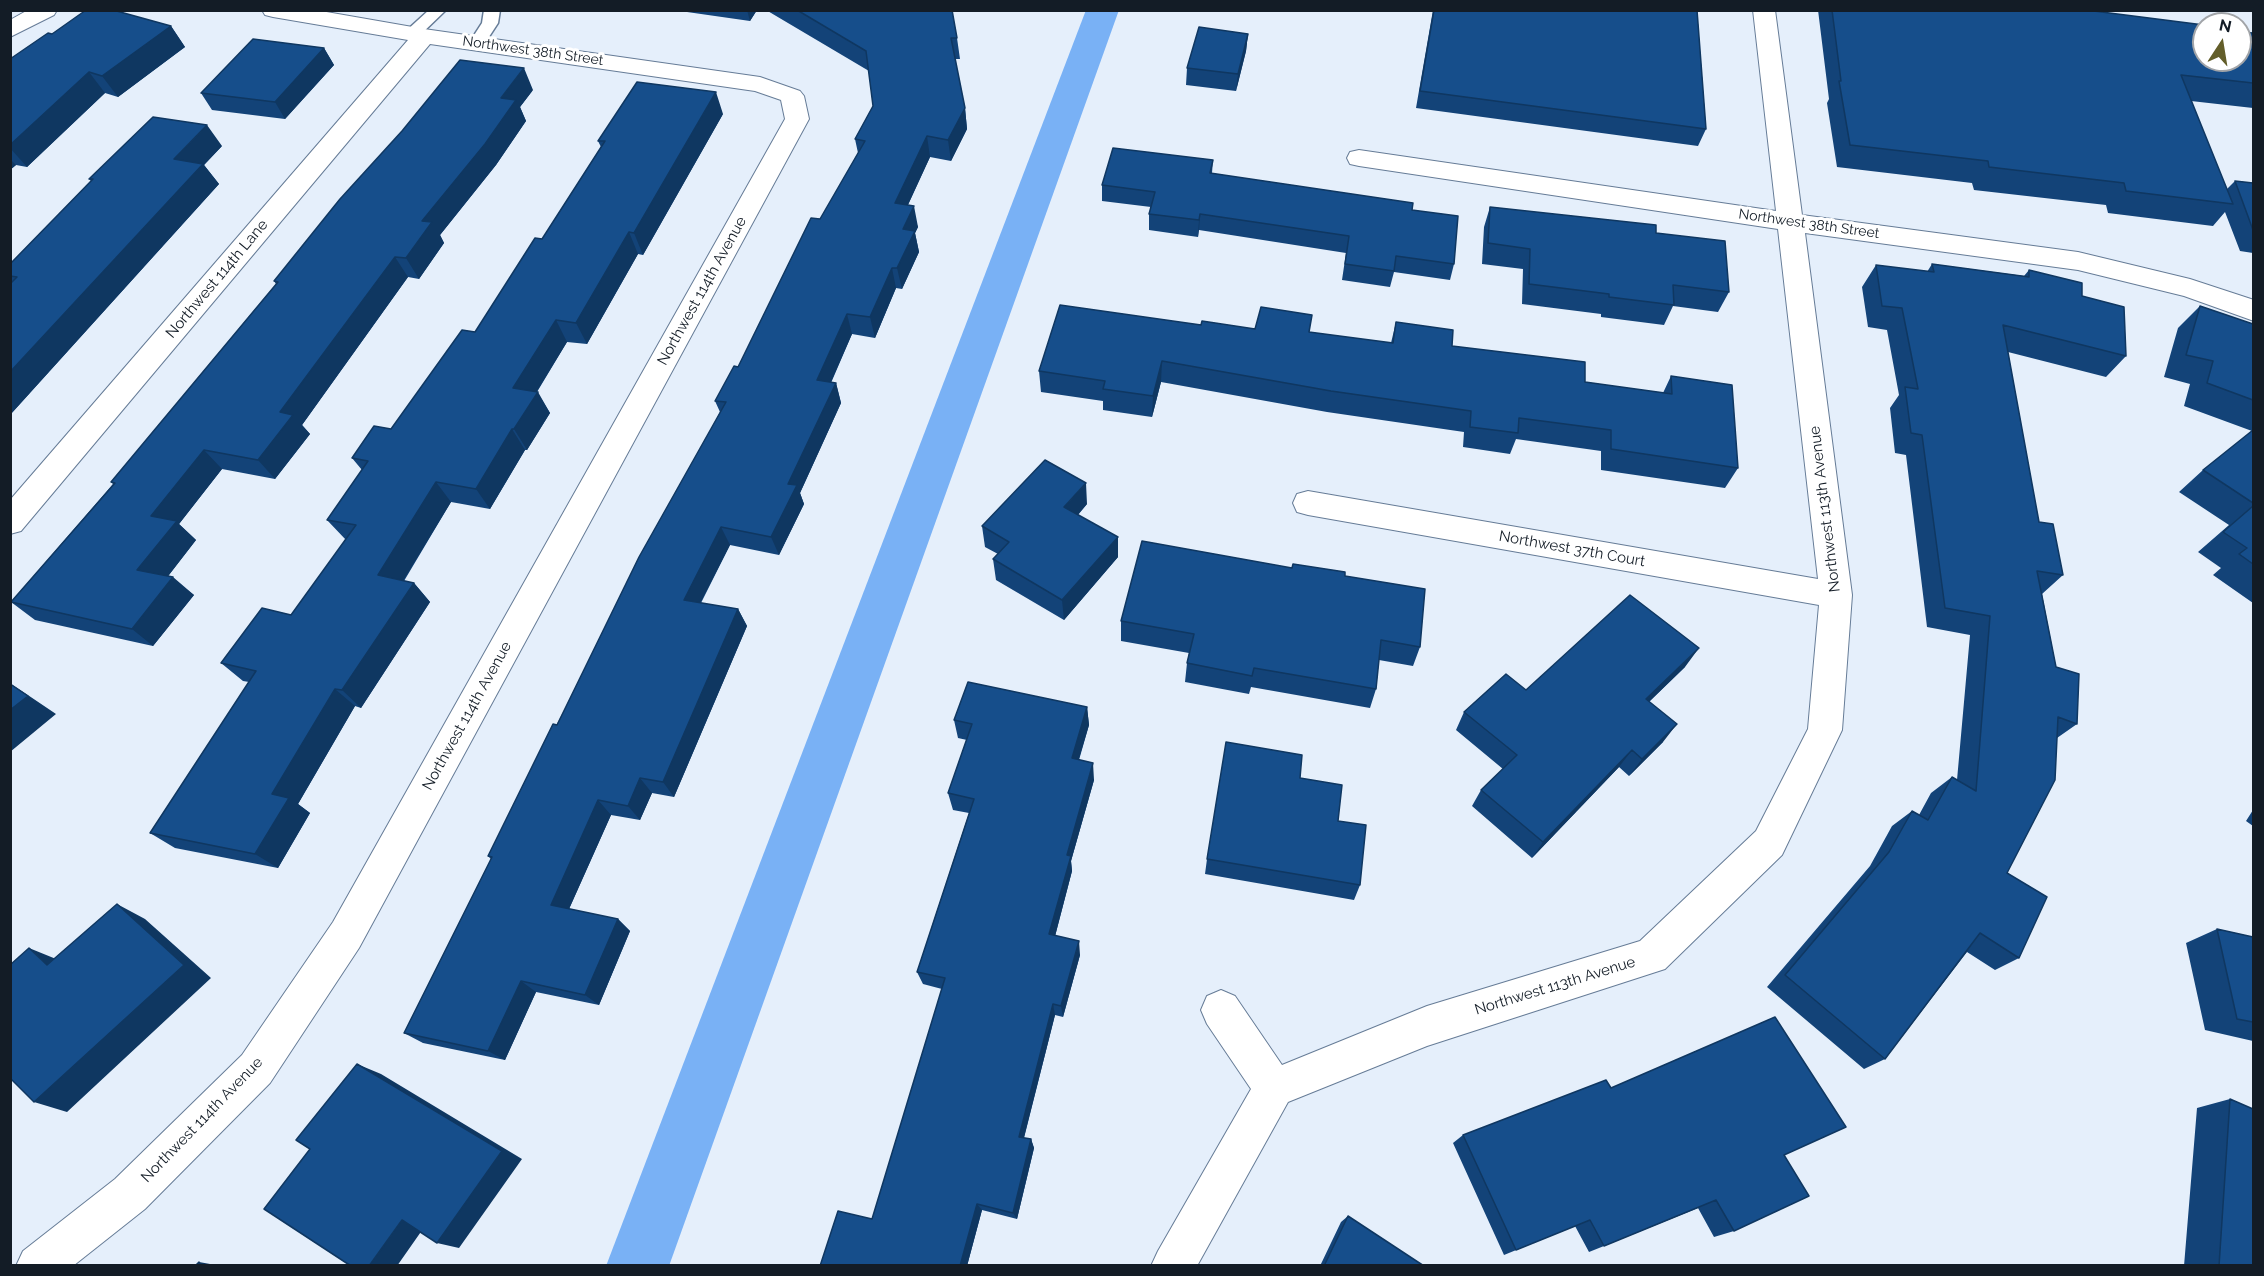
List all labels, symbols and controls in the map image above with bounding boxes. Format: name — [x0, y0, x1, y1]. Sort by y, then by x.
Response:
north arrow — [2192, 12, 2252, 72]
text: N — [2217, 15, 2233, 36]
street label: Northwest 38th Street — [462, 33, 604, 69]
street label: Northwest 38th Street — [1738, 206, 1880, 242]
street label: Northwest 114th Avenue — [654, 213, 750, 369]
street label: Northwest 114th Lane — [162, 216, 272, 342]
street label: Northwest 113th Avenue — [1806, 425, 1844, 593]
street label: Northwest 37th Court — [1498, 527, 1646, 571]
street label: Northwest 114th Avenue — [419, 638, 515, 794]
street label: Northwest 113th Avenue — [1472, 953, 1638, 1019]
street label: Northwest 114th Avenue — [137, 1054, 267, 1186]

